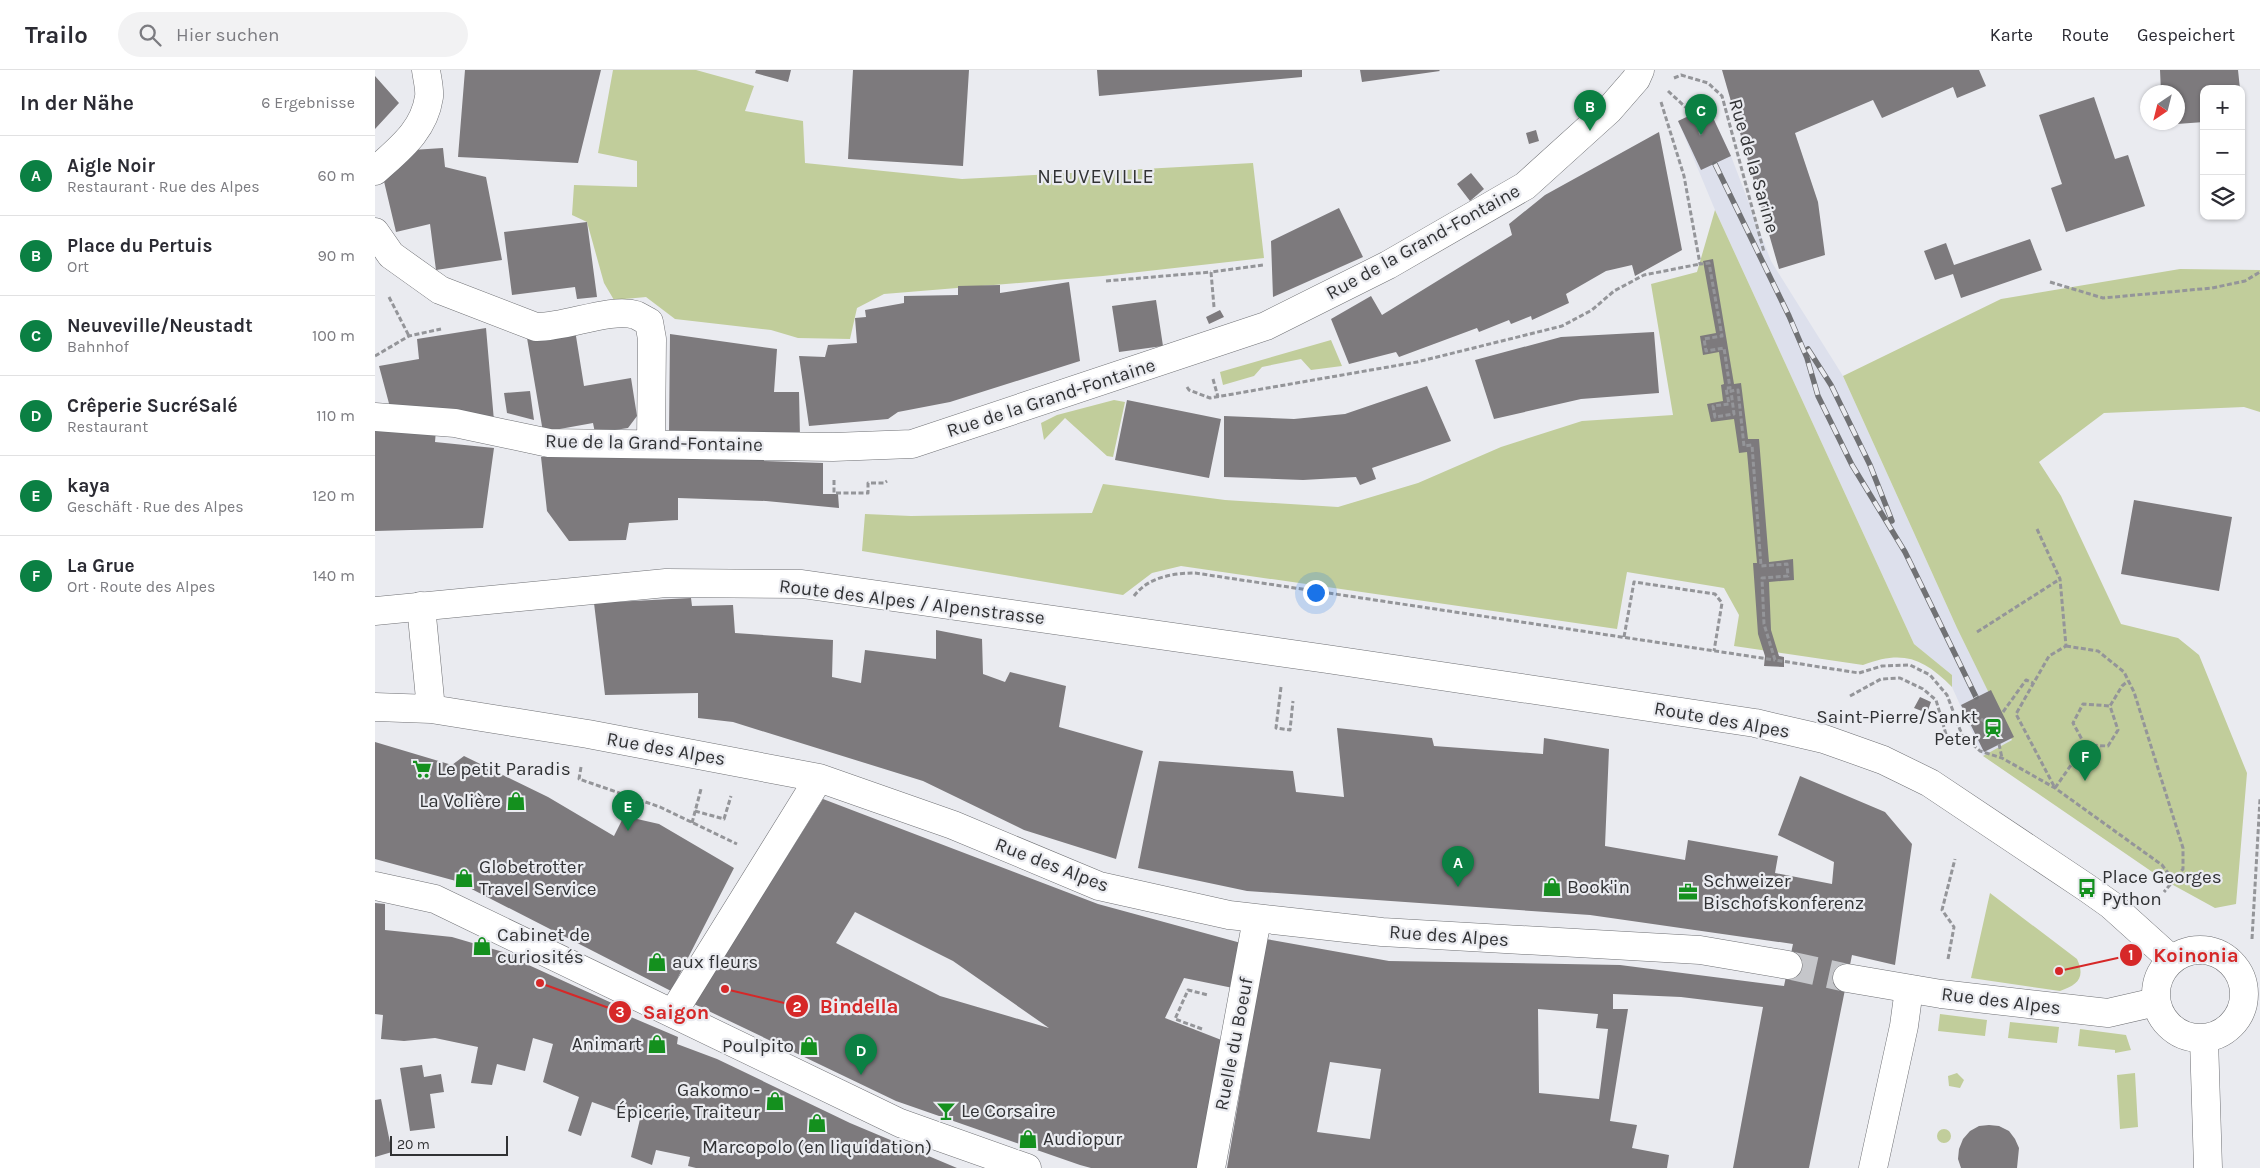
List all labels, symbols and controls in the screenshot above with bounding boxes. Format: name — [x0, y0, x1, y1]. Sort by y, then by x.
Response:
search box — [118, 12, 468, 57]
text: Trailo — [25, 21, 88, 49]
icon: search — [136, 21, 164, 49]
text: Hier suchen — [176, 24, 279, 46]
text: Karte — [1990, 24, 2033, 46]
text: Route — [2061, 24, 2109, 46]
text: Gespeichert — [2137, 24, 2235, 46]
north arrow — [2140, 85, 2185, 130]
map controls — [2200, 85, 2245, 220]
button: + — [2200, 85, 2245, 130]
pin: B — [1574, 90, 1606, 131]
text: In der Nähe — [20, 91, 134, 115]
text: 6 Ergebnisse — [261, 93, 355, 112]
pin: C — [1685, 94, 1717, 135]
street label: Rue de la Sarine — [1724, 96, 1784, 236]
button: − — [2200, 130, 2245, 175]
text: Aigle Noir — [67, 155, 155, 177]
district label: NEUVEVILLE — [1037, 165, 1155, 188]
text: A — [31, 166, 41, 185]
text: 60 m — [318, 166, 355, 185]
button: layers — [2200, 175, 2245, 220]
text: Restaurant · Rue des Alpes — [67, 177, 260, 196]
street label: Rue de la Grand-Fontaine — [1322, 180, 1524, 304]
text: Place du Pertuis — [67, 235, 212, 257]
text: B — [31, 246, 41, 265]
text: 90 m — [317, 246, 355, 265]
text: Ort — [67, 257, 89, 276]
text: Neuveville/Neustadt — [67, 315, 253, 337]
text: C — [31, 326, 41, 345]
text: 100 m — [312, 326, 355, 345]
text: Bahnhof — [67, 337, 129, 356]
street label: Rue de la Grand-Fontaine — [944, 354, 1158, 442]
text: Crêperie SucréSalé — [67, 395, 238, 417]
text: D — [31, 406, 41, 425]
text: 110 m — [316, 406, 355, 425]
text: Restaurant — [67, 417, 148, 436]
street label: Rue de la Grand-Fontaine — [545, 430, 763, 456]
text: kaya — [67, 475, 110, 497]
text: E — [31, 486, 41, 505]
text: 120 m — [312, 486, 355, 505]
text: Geschäft · Rue des Alpes — [67, 497, 244, 516]
text: La Grue — [67, 555, 135, 577]
text: F — [32, 566, 40, 585]
text: 140 m — [313, 566, 355, 585]
street label: Route des Alpes / Alpenstrasse — [778, 575, 1046, 629]
text: Ort · Route des Alpes — [67, 577, 215, 596]
your location — [1303, 580, 1329, 606]
street label: Route des Alpes — [1652, 697, 1792, 743]
place label: Saint-Pierre/Sankt Peter — [1816, 706, 1978, 750]
station icon: Saint-Pierre/Sankt Peter — [1982, 717, 2004, 739]
street label: Rue des Alpes — [605, 728, 727, 770]
pin: F — [2069, 740, 2101, 781]
supermarket icon: Le petit Paradis — [411, 758, 433, 780]
place label: Le petit Paradis — [437, 758, 571, 780]
place label: La Volière — [419, 790, 501, 812]
shop icon: La Volière — [505, 790, 527, 812]
pin: E — [612, 790, 644, 831]
street label: Rue des Alpes — [992, 833, 1112, 897]
pin: A — [1442, 846, 1474, 887]
place label: Globetrotter Travel Service — [479, 856, 596, 900]
place label: Place Georges Python — [2102, 866, 2222, 910]
shop icon: Globetrotter Travel Service — [453, 867, 475, 889]
place label: Schweizer Bischofskonferenz — [1703, 870, 1864, 914]
shop icon: Book'in — [1541, 876, 1563, 898]
place label: Book'in — [1567, 876, 1630, 898]
bus stop icon: Place Georges Python — [2076, 877, 2098, 899]
office icon: Schweizer Bischofskonferenz — [1677, 881, 1699, 903]
street label: Rue des Alpes — [1388, 921, 1510, 951]
place label: Cabinet de curiosités — [497, 924, 590, 968]
shop icon: Cabinet de curiosités — [471, 935, 493, 957]
callout: Koinonia — [2118, 938, 2249, 973]
text: Koinonia — [2153, 944, 2239, 967]
text: 1 — [2128, 946, 2134, 964]
shop icon: aux fleurs — [646, 951, 668, 973]
place label: aux fleurs — [672, 951, 758, 973]
street label: Ruelle du Boeuf — [1210, 975, 1258, 1112]
street label: Rue des Alpes — [1940, 983, 2062, 1019]
callout: Bindella — [785, 989, 909, 1024]
callout: Saigon — [608, 995, 719, 1030]
text: Bindella — [820, 995, 898, 1018]
text: 2 — [792, 998, 802, 1016]
text: Saigon — [643, 1001, 709, 1024]
text: 3 — [615, 1003, 625, 1021]
place label: Animart — [572, 1033, 642, 1055]
shop icon: Animart — [646, 1033, 668, 1055]
pin: D — [845, 1034, 877, 1075]
place label: Poulpito — [722, 1035, 794, 1057]
shop icon: Poulpito — [798, 1035, 820, 1057]
place label: Gakomo - Épicerie, Traiteur — [616, 1079, 760, 1123]
shop icon: Gakomo - Épicerie, Traiteur — [764, 1090, 786, 1112]
bar icon: Le Corsaire — [935, 1100, 957, 1122]
place label: Le Corsaire — [961, 1100, 1056, 1122]
shop icon: Marcopolo (en liquidation) — [806, 1112, 828, 1134]
shop icon: Audiopur — [1017, 1128, 1039, 1150]
place label: Audiopur — [1043, 1128, 1122, 1150]
scale bar — [390, 1133, 507, 1156]
text: 20 m — [397, 1136, 430, 1153]
place label: Marcopolo (en liquidation) — [702, 1136, 932, 1158]

